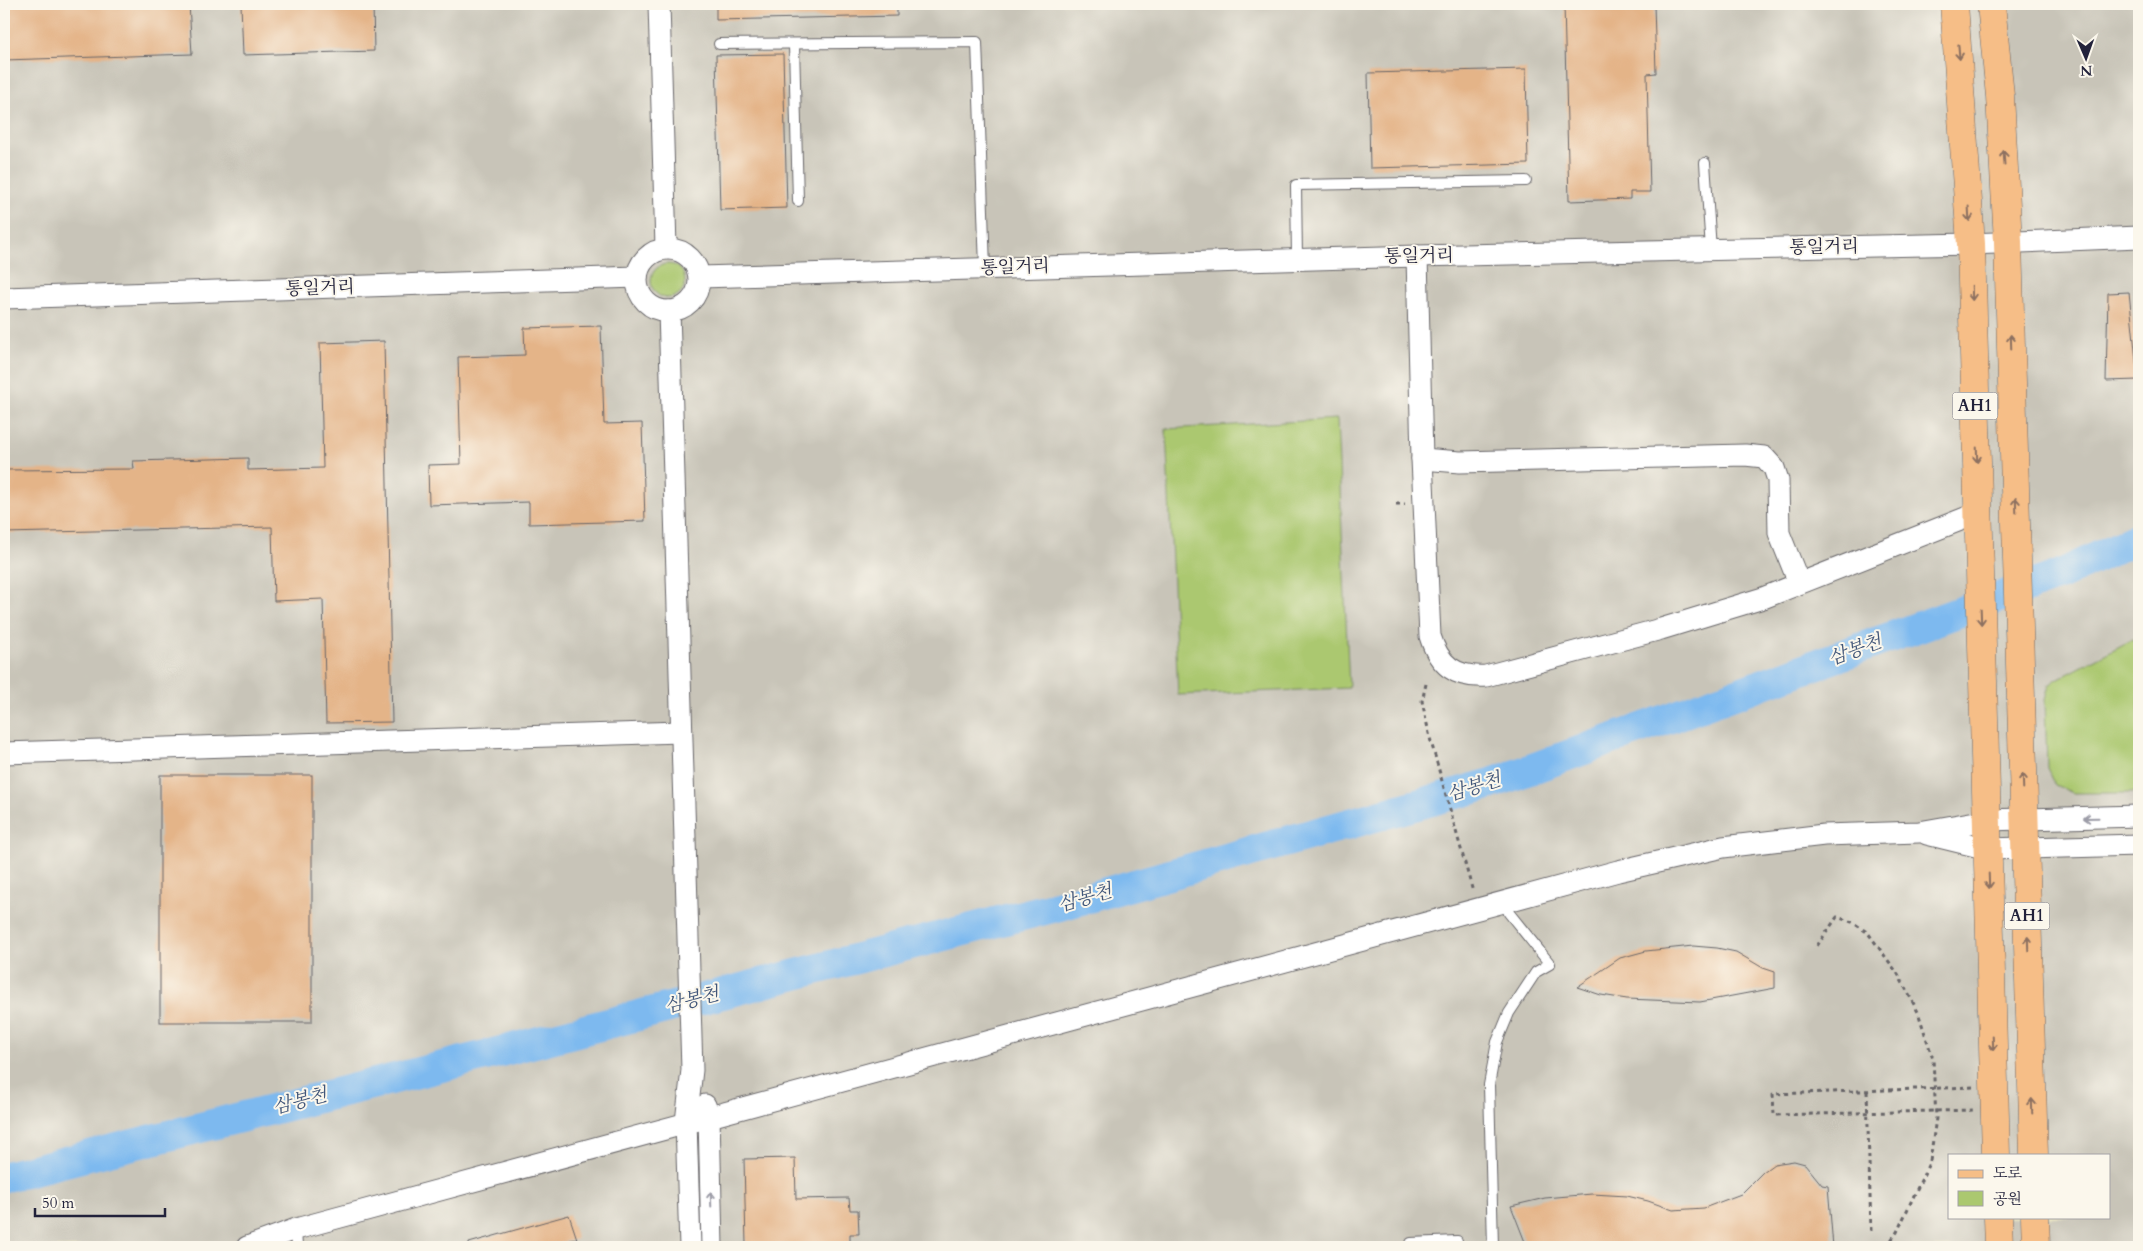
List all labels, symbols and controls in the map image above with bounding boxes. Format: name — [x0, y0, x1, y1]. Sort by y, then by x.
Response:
north arrow — [2060, 32, 2110, 82]
one-way arrow — [1954, 44, 1964, 60]
text: N — [2080, 61, 2093, 80]
one-way arrow — [2000, 151, 2009, 167]
one-way arrow — [1965, 206, 1974, 222]
street label: 통일거리 — [1789, 234, 1859, 260]
street label: 통일거리 — [1384, 243, 1454, 269]
street label: 통일거리 — [980, 253, 1050, 281]
street label: 통일거리 — [285, 274, 355, 302]
one-way arrow — [1967, 284, 1977, 300]
one-way arrow — [2006, 335, 2016, 351]
road number: AH1 — [1952, 392, 1998, 420]
one-way arrow — [1972, 446, 1982, 463]
one-way arrow — [2011, 497, 2020, 513]
one-way arrow — [1976, 608, 1986, 624]
water label: 삼봉천 — [1825, 628, 1887, 672]
water label: 삼봉천 — [1444, 766, 1506, 807]
one-way arrow — [2019, 773, 2028, 789]
one-way arrow — [2083, 813, 2099, 822]
one-way arrow — [1984, 872, 1994, 889]
water label: 삼봉천 — [1055, 877, 1117, 918]
road number: AH1 — [2004, 902, 2050, 929]
one-way arrow — [2023, 936, 2033, 952]
water label: 삼봉천 — [662, 980, 723, 1019]
one-way arrow — [1989, 1035, 1998, 1051]
water label: 삼봉천 — [270, 1081, 331, 1120]
one-way arrow — [2028, 1098, 2037, 1114]
legend — [1948, 1154, 2110, 1218]
text: 도로 — [1993, 1163, 2022, 1183]
scale bar — [35, 1186, 165, 1218]
text: 공원 — [1993, 1189, 2022, 1209]
one-way arrow — [706, 1191, 716, 1207]
text: 50 m — [42, 1193, 74, 1213]

